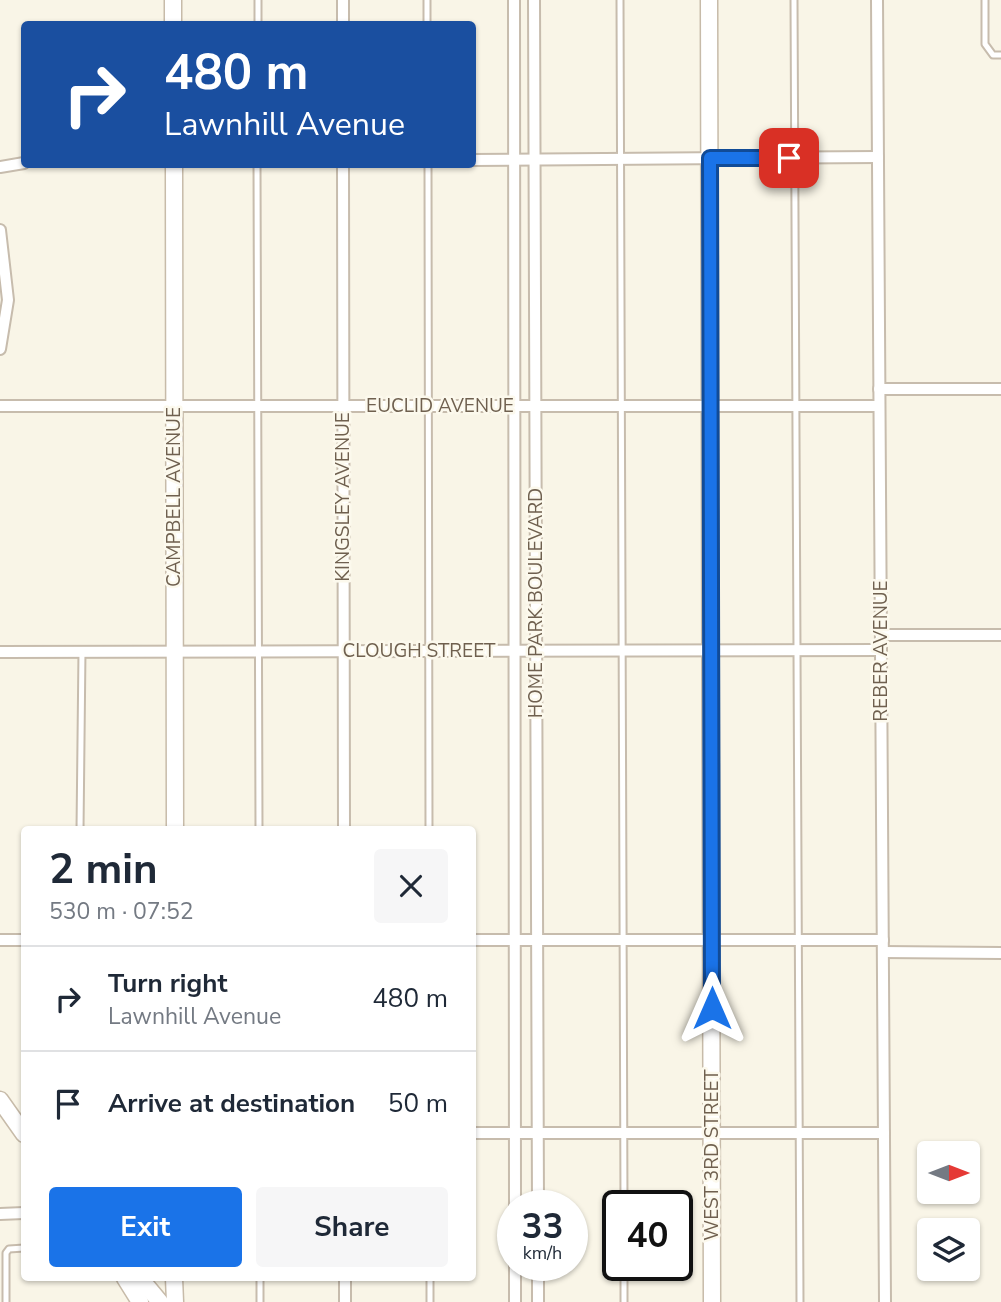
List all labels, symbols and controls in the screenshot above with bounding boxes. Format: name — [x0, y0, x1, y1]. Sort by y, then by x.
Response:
text: 480 m — [164, 39, 308, 106]
icon: right — [49, 49, 140, 140]
text: Lawnhill Avenue — [164, 103, 405, 146]
pin — [759, 128, 819, 188]
icon: arrive — [770, 139, 808, 177]
street label: EUCLID AVENUE — [366, 393, 514, 419]
street label: CAMPBELL AVENUE — [161, 407, 187, 587]
street label: KINGSLEY AVENUE — [330, 412, 356, 582]
street label: HOME PARK BOULEVARD — [523, 488, 549, 718]
street label: REBER AVENUE — [868, 580, 894, 722]
street label: CLOUGH STREET — [343, 638, 496, 664]
text: 2 min — [49, 841, 158, 898]
button: close — [374, 849, 448, 923]
text: 530 m · 07:52 — [49, 896, 194, 927]
text: Turn right — [108, 966, 227, 1001]
position arrow — [675, 971, 749, 1045]
icon: right — [49, 980, 87, 1018]
text: 480 m — [372, 981, 448, 1016]
text: Lawnhill Avenue — [108, 1001, 281, 1032]
street label: WEST 3RD STREET — [699, 1069, 725, 1241]
icon: arrive — [49, 1085, 87, 1123]
text: Arrive at destination — [108, 1086, 355, 1121]
text: 50 m — [388, 1086, 448, 1121]
north arrow — [917, 1141, 980, 1204]
map controls — [917, 1141, 980, 1281]
button: Exit — [49, 1187, 242, 1267]
button: Share — [256, 1187, 448, 1267]
speed limit sign: 40 — [602, 1190, 693, 1281]
text: 33 — [521, 1203, 564, 1250]
button: layers — [917, 1218, 980, 1281]
text: km/h — [523, 1241, 562, 1265]

